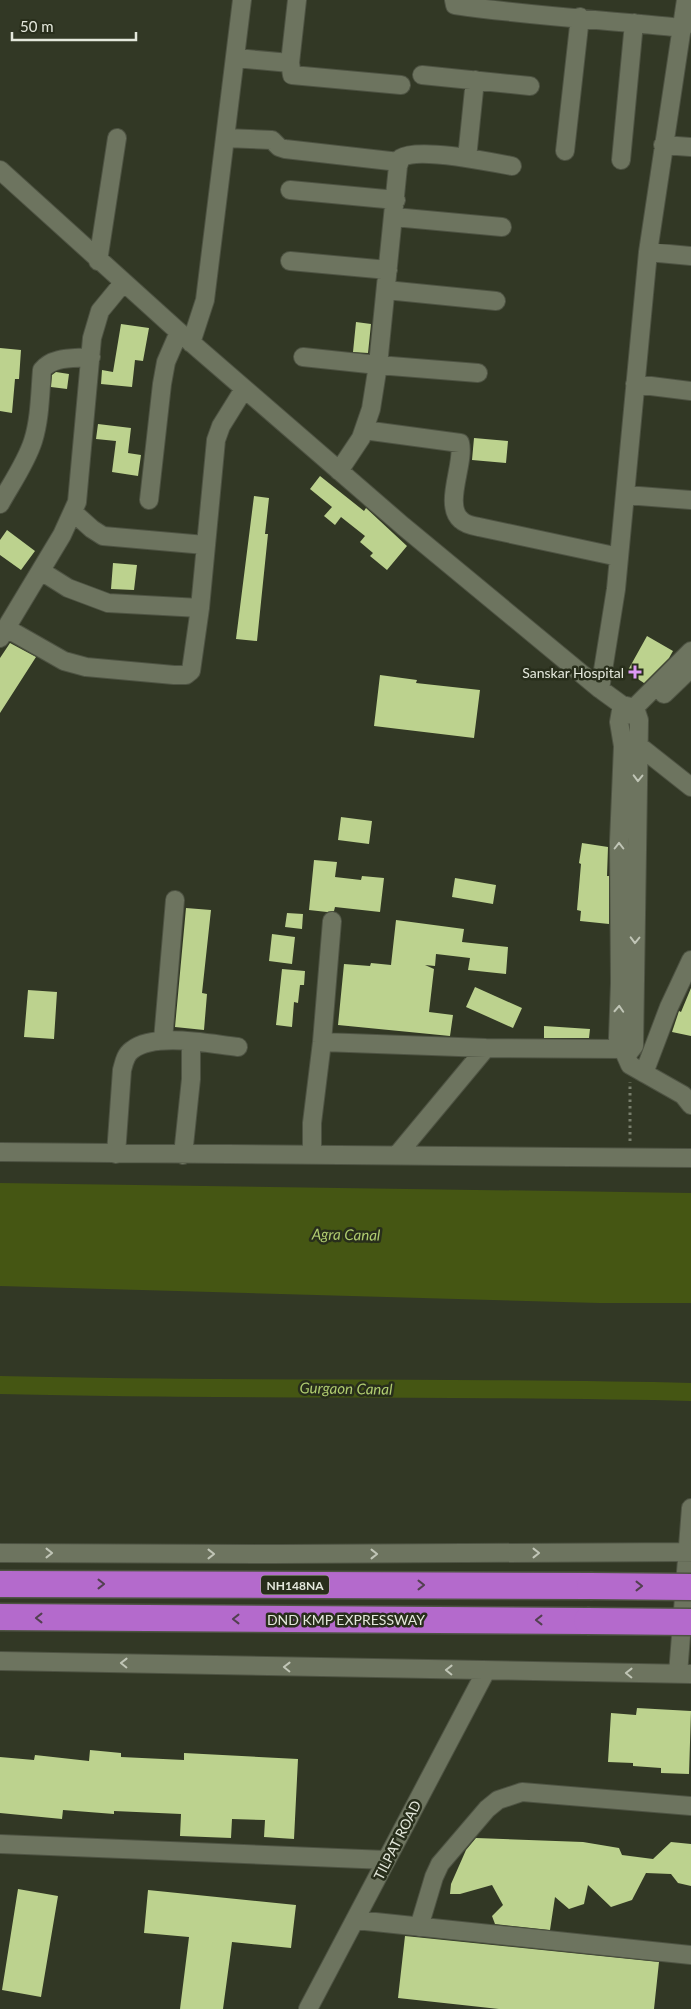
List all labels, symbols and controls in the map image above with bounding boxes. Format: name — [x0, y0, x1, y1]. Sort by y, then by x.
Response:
scale bar — [12, 10, 136, 42]
text: 50 m — [20, 17, 54, 35]
place label: Sanskar Hospital — [522, 664, 624, 681]
marker: Sanskar Hospital — [628, 665, 642, 679]
one-way arrow — [632, 774, 643, 782]
one-way arrow — [614, 842, 624, 850]
one-way arrow — [630, 937, 640, 945]
one-way arrow — [614, 1005, 624, 1012]
water label: Agra Canal — [311, 1224, 381, 1244]
water label: Gurgaon Canal — [299, 1378, 393, 1398]
one-way arrow — [45, 1548, 53, 1558]
one-way arrow — [532, 1548, 540, 1558]
one-way arrow — [208, 1549, 215, 1559]
one-way arrow — [370, 1549, 378, 1559]
road number: NH148NA — [261, 1576, 329, 1594]
one-way arrow — [98, 1579, 105, 1589]
one-way arrow — [417, 1580, 425, 1591]
one-way arrow — [636, 1581, 643, 1591]
street label: DND KMP EXPRESSWAY — [267, 1611, 425, 1628]
one-way arrow — [34, 1613, 42, 1623]
one-way arrow — [232, 1614, 240, 1624]
one-way arrow — [534, 1615, 542, 1626]
one-way arrow — [120, 1658, 128, 1669]
one-way arrow — [282, 1661, 290, 1672]
one-way arrow — [445, 1665, 452, 1675]
one-way arrow — [625, 1668, 633, 1679]
street label: TILPAT ROAD — [370, 1797, 424, 1883]

